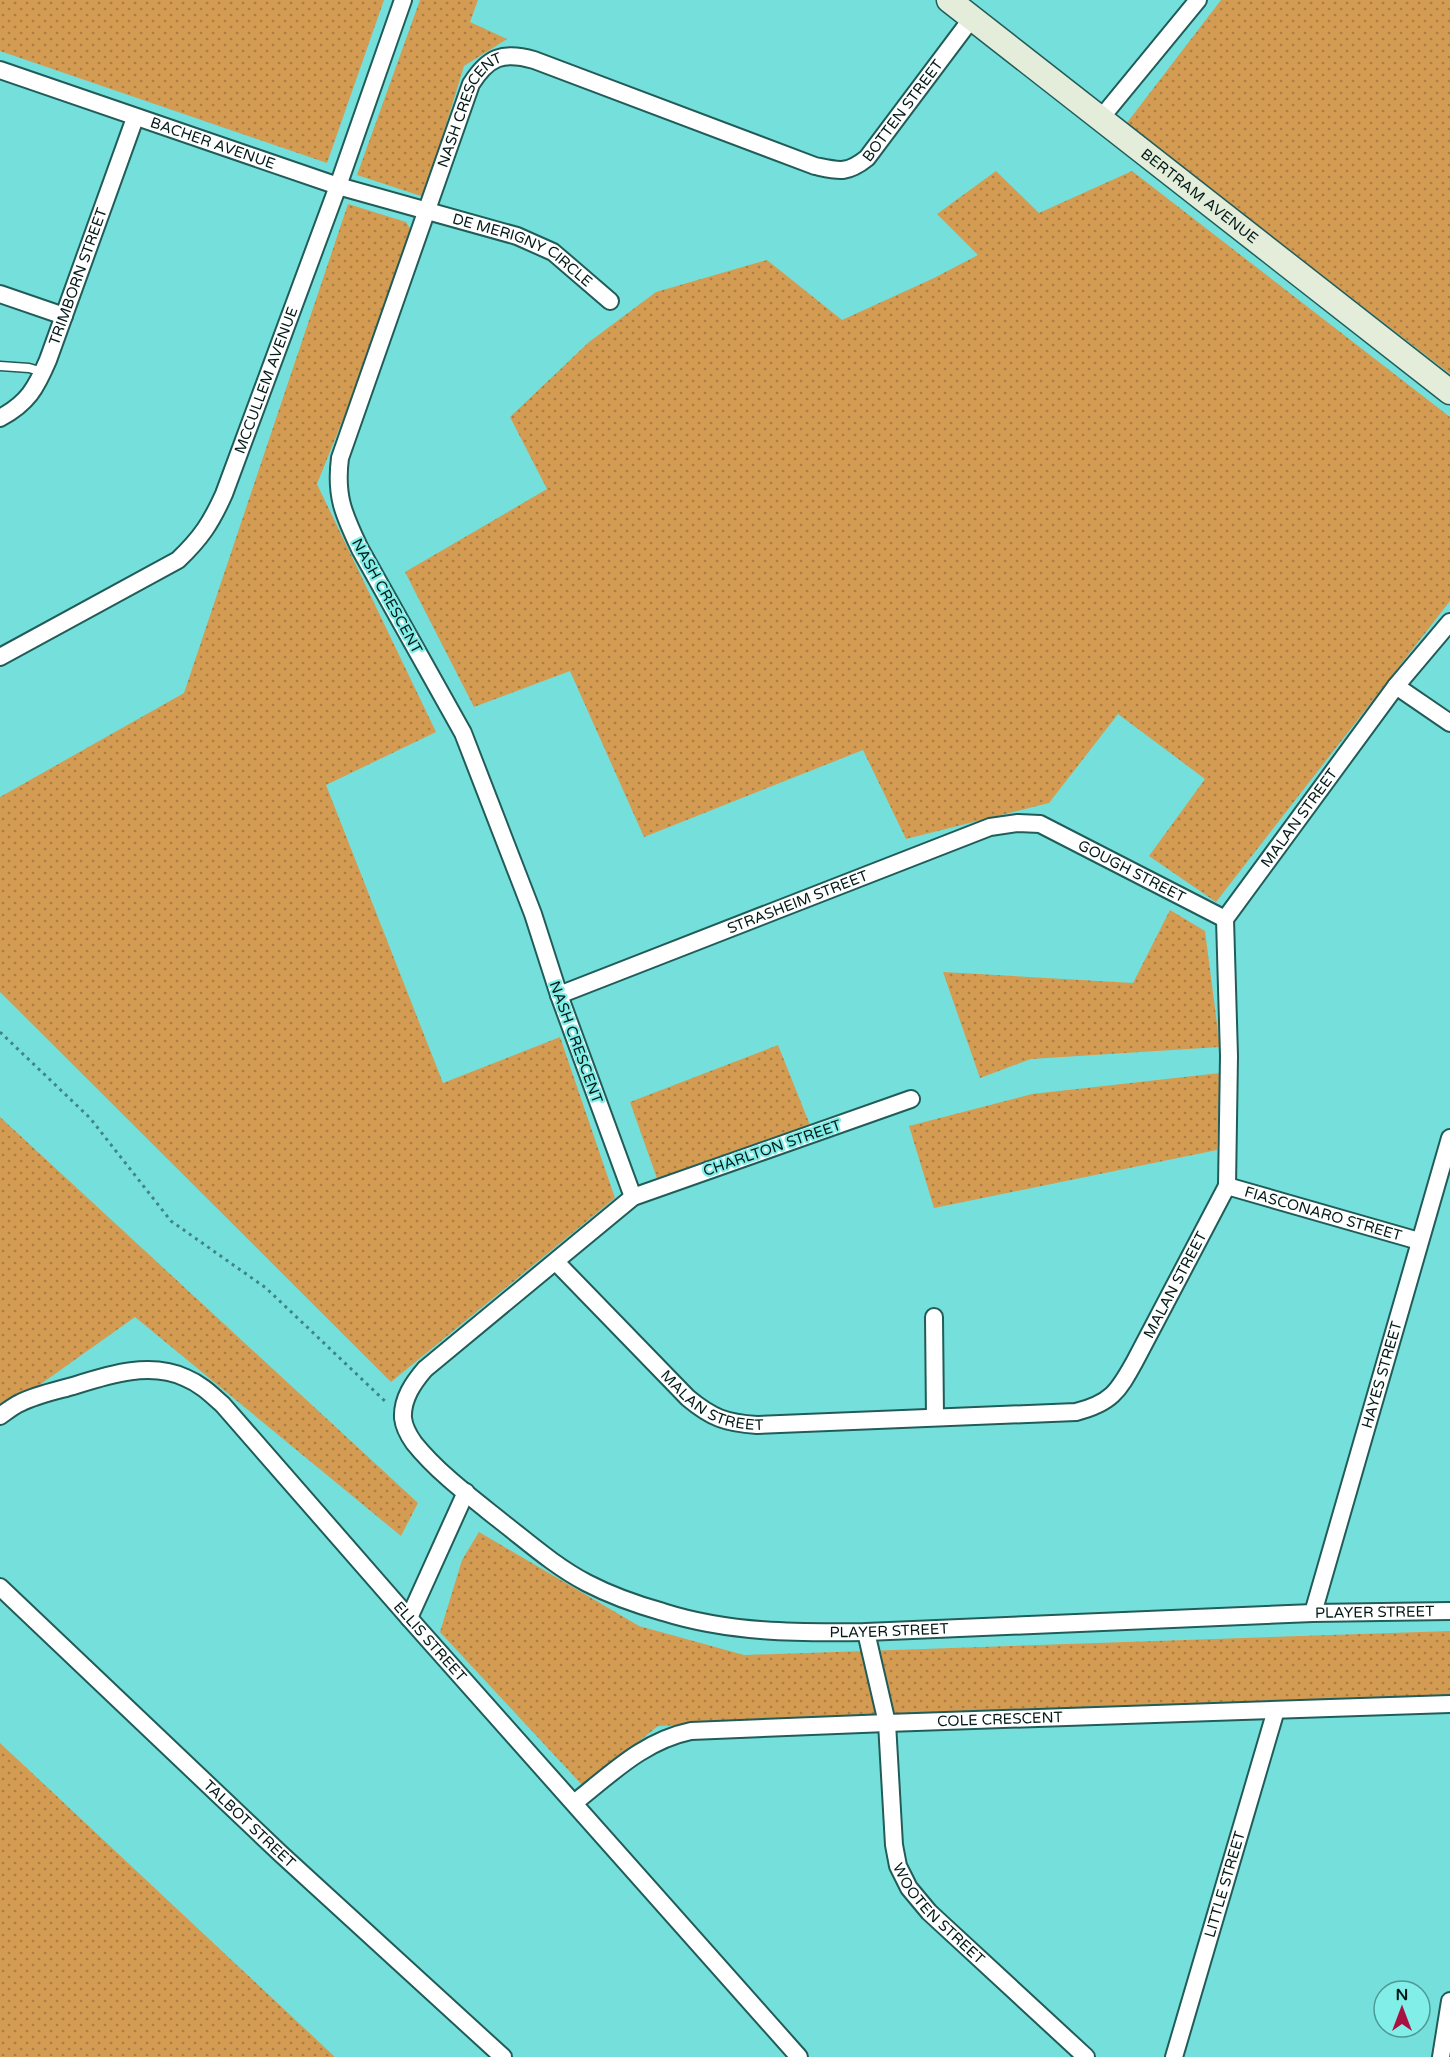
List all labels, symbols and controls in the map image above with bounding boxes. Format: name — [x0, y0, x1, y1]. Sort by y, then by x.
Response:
street label: NASH CRESCENT — [433, 49, 504, 170]
street label: BOTTEN STREET — [859, 56, 947, 165]
street label: BACHER AVENUE — [148, 113, 278, 173]
street label: BERTRAM AVENUE — [1137, 145, 1262, 247]
street label: TRIMBORN STREET — [45, 205, 111, 348]
street label: DE MERIGNY CIRCLE — [450, 209, 596, 291]
street label: MCCULLEM AVENUE — [231, 304, 301, 456]
street label: NASH CRESCENT — [348, 535, 426, 657]
street label: MALAN STREET — [1257, 765, 1341, 871]
street label: GOUGH STREET — [1075, 836, 1188, 906]
street label: STRASHEIM STREET — [725, 867, 870, 938]
street label: NASH CRESCENT — [546, 978, 606, 1106]
street label: CHARLTON STREET — [701, 1116, 843, 1180]
street label: FIASCONARO STREET — [1242, 1182, 1404, 1245]
street label: MALAN STREET — [1140, 1228, 1210, 1341]
street label: HAYES STREET — [1358, 1319, 1406, 1430]
street label: MALAN STREET — [657, 1366, 764, 1434]
street label: ELLIS STREET — [390, 1598, 470, 1685]
street label: PLAYER STREET — [1315, 1602, 1434, 1622]
street label: PLAYER STREET — [829, 1619, 949, 1641]
street label: COLE CRESCENT — [937, 1708, 1063, 1730]
street label: TALBOT STREET — [200, 1776, 299, 1872]
street label: LITTLE STREET — [1201, 1829, 1249, 1940]
street label: WOOTEN STREET — [889, 1860, 988, 1968]
north arrow — [1372, 1979, 1432, 2039]
text: N — [1396, 1985, 1408, 2005]

